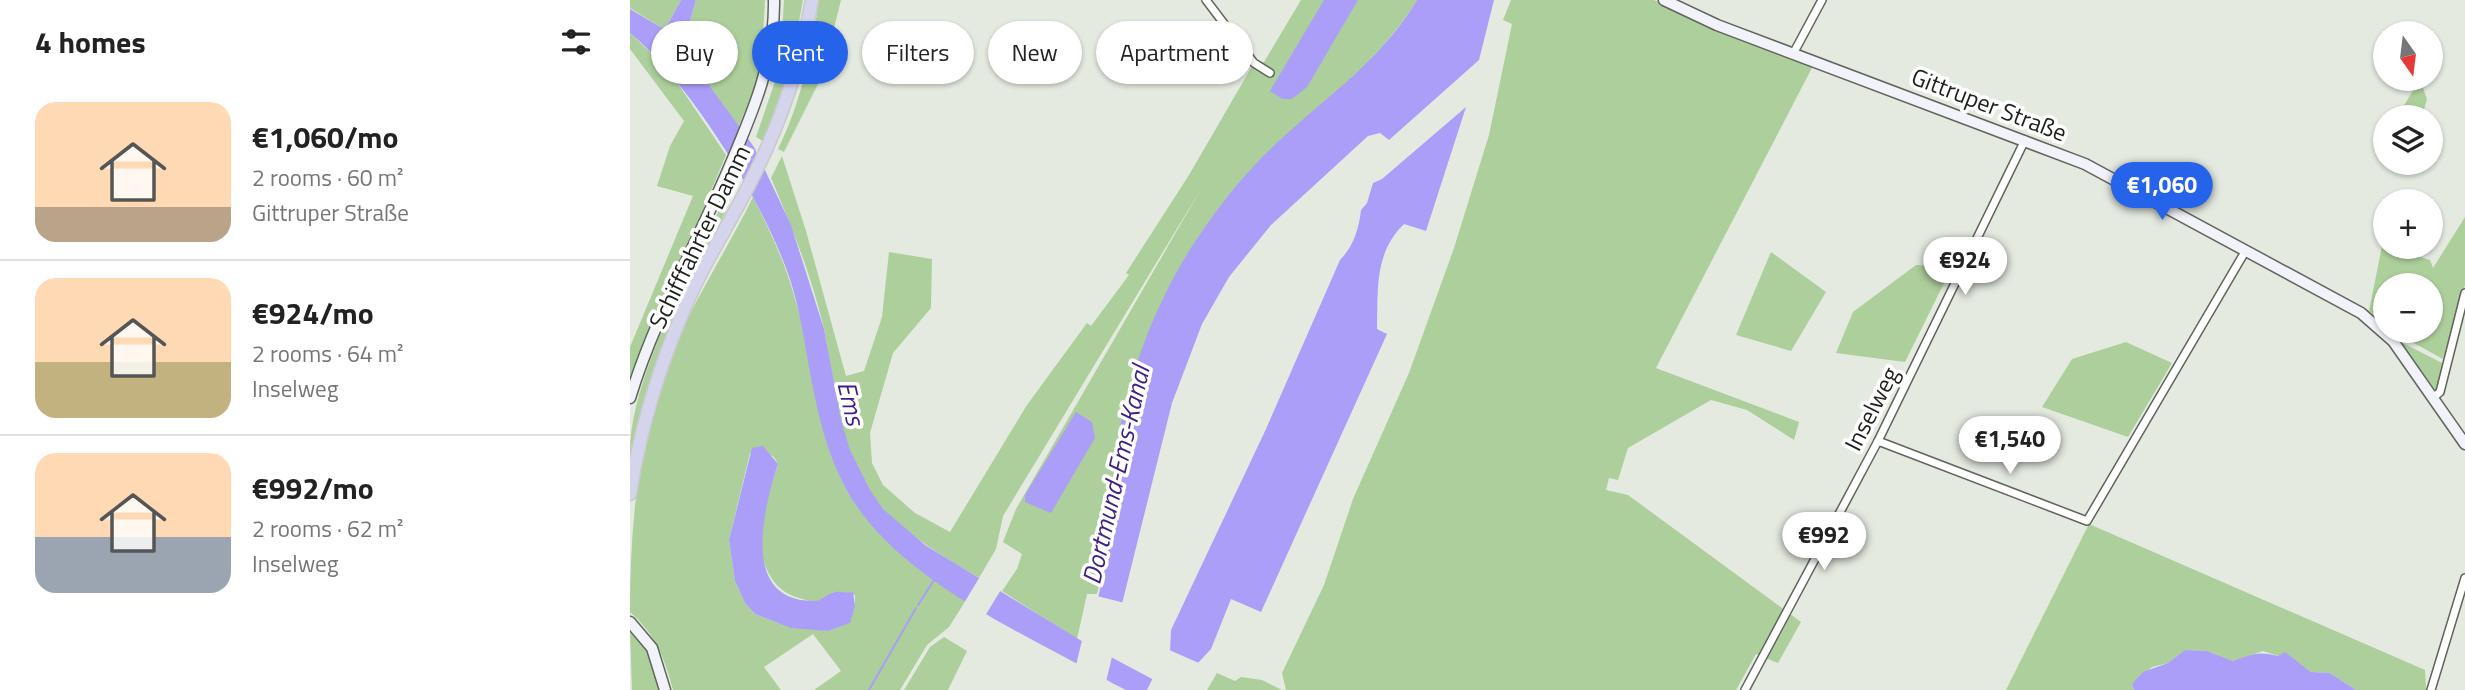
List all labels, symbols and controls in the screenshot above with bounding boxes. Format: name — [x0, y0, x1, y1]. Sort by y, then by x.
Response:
text: 4 homes — [35, 19, 146, 65]
chip: Buy — [651, 21, 738, 84]
chip: Rent — [752, 21, 848, 84]
chip: Filters — [862, 21, 974, 84]
chip: New — [988, 21, 1082, 84]
chip: Apartment — [1096, 21, 1253, 84]
north arrow — [2373, 21, 2443, 91]
map controls — [2373, 21, 2443, 343]
icon: filters — [557, 23, 595, 61]
street label: Gittruper Straße — [1906, 58, 2072, 150]
button: layers — [2373, 105, 2443, 175]
text: €1,060/mo — [252, 114, 398, 160]
icon: home — [91, 130, 175, 214]
street label: Schifffahrter Damm — [639, 139, 759, 335]
text: 2 rooms · 60 m² — [252, 160, 403, 195]
pin: €1,060 — [2105, 162, 2219, 222]
text: €1,060 — [2127, 167, 2197, 202]
button: + — [2373, 189, 2443, 259]
text: Gittruper Straße — [252, 195, 409, 230]
pin: €924 — [1924, 238, 2006, 297]
text: €924 — [1939, 242, 1991, 277]
button: − — [2373, 273, 2443, 343]
text: €924/mo — [252, 290, 374, 336]
icon: home — [91, 306, 175, 390]
text: 2 rooms · 64 m² — [252, 336, 403, 371]
water label: Dortmund-Ems-Kanal — [1071, 359, 1160, 588]
street label: Inselweg — [1835, 360, 1908, 457]
text: Inselweg — [252, 371, 338, 406]
water label: Ems — [827, 377, 876, 431]
pin: €1,540 — [1953, 416, 2067, 476]
text: €1,540 — [1975, 421, 2045, 456]
text: €992/mo — [252, 465, 374, 511]
icon: home — [91, 481, 175, 565]
text: 2 rooms · 62 m² — [252, 511, 403, 546]
pin: €992 — [1783, 512, 1865, 572]
text: €992 — [1798, 517, 1850, 552]
text: Inselweg — [252, 546, 338, 581]

